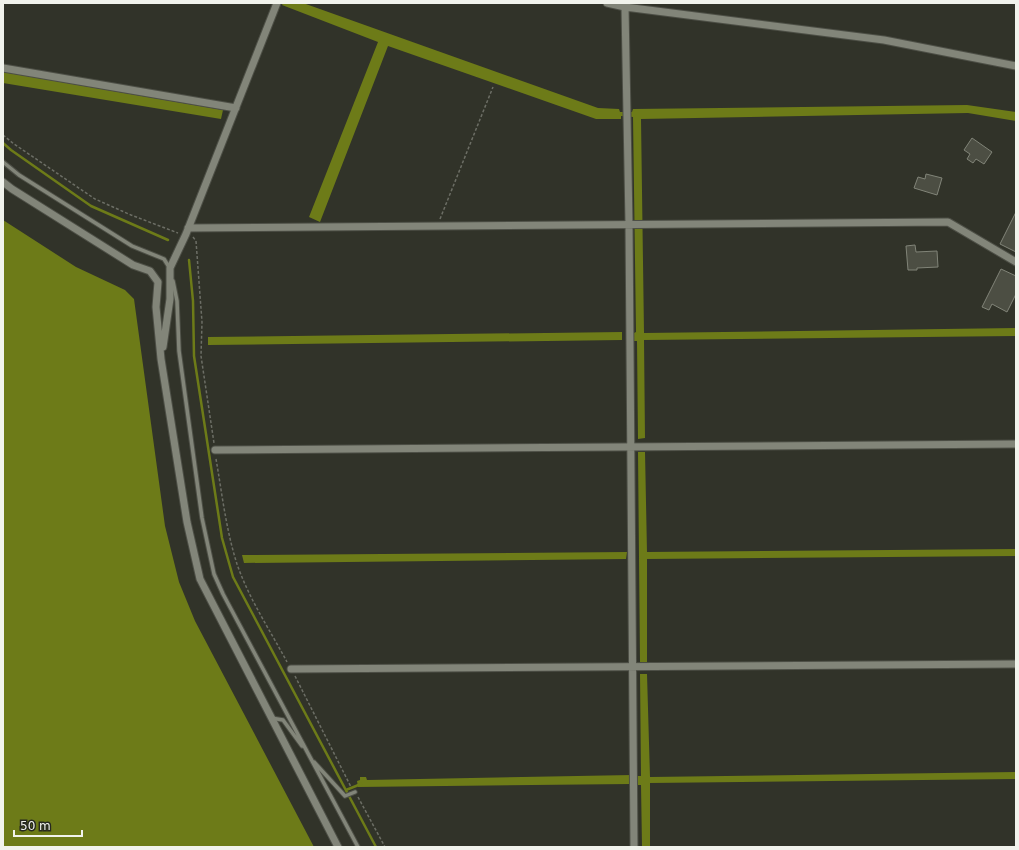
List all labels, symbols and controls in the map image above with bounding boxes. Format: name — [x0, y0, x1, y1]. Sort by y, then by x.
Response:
scale bar — [14, 812, 82, 838]
text: 50 m — [20, 819, 51, 833]

